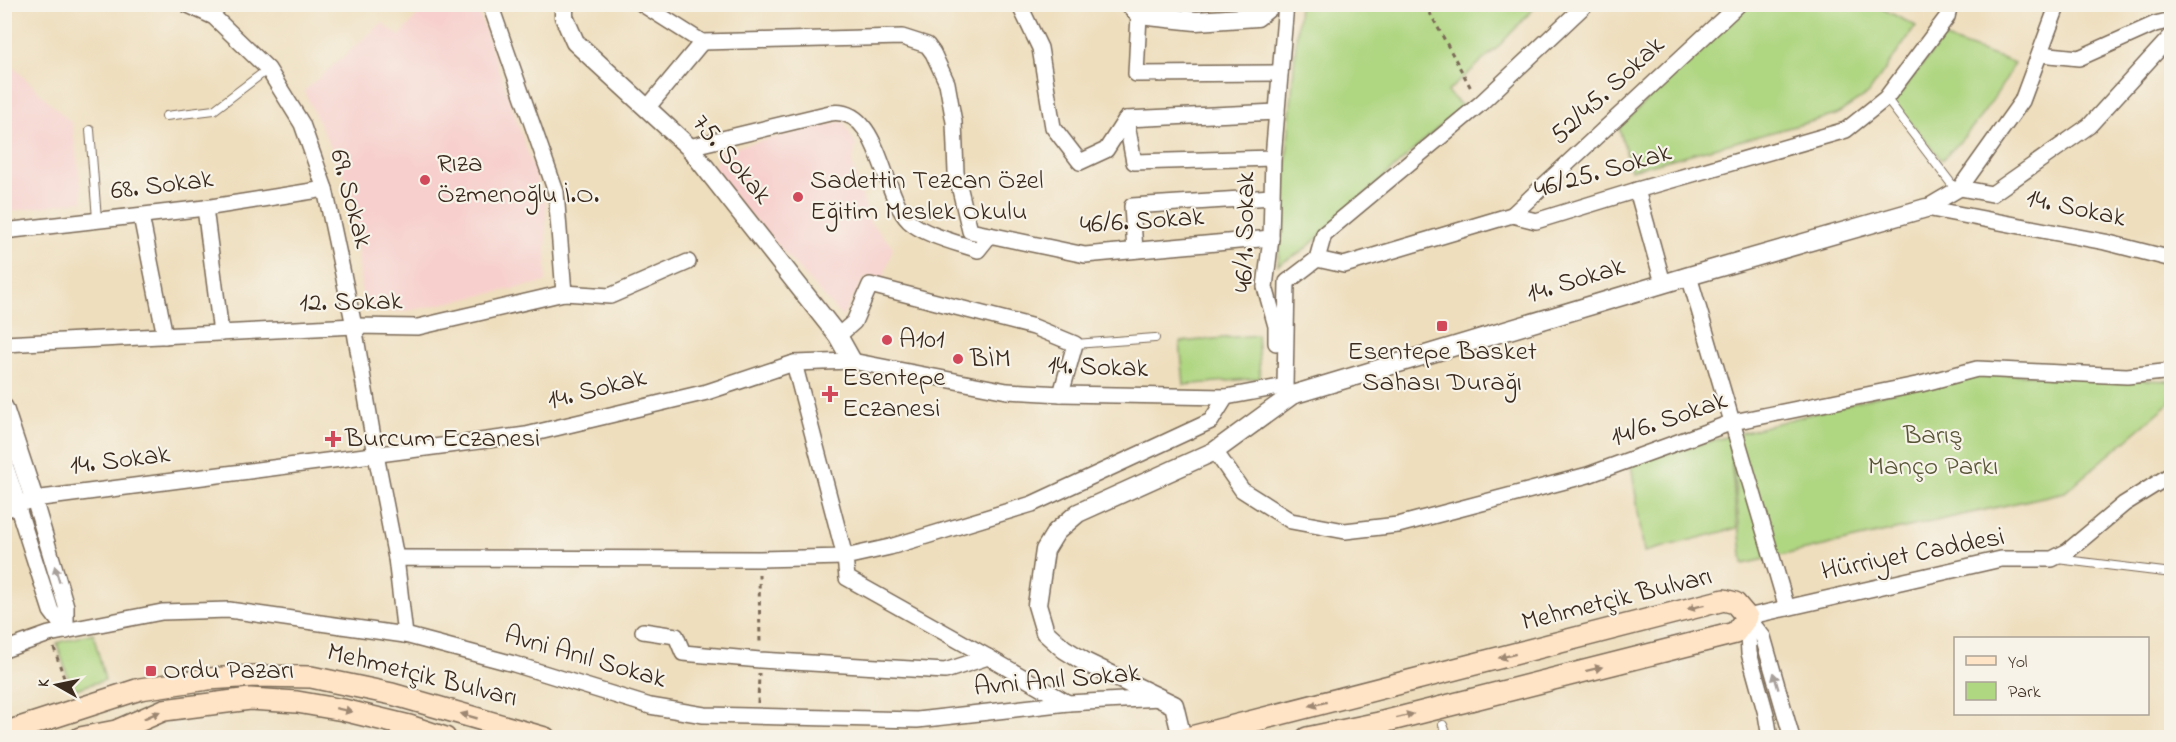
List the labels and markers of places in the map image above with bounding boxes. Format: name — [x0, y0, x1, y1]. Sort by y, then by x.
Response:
place label: Rıza Özmenoğlu İ.O. — [437, 145, 599, 215]
place label: Sadettin Tezcan Özel Eğitim Meslek Okulu — [810, 162, 1043, 232]
marker: Rıza Özmenoğlu İ.O. — [418, 173, 432, 187]
marker: Sadettin Tezcan Özel Eğitim Meslek Okulu — [791, 190, 805, 204]
marker: Esentepe Basket Sahası Durağı — [1435, 319, 1449, 333]
place label: A101 — [899, 321, 944, 360]
marker: A101 — [880, 333, 894, 347]
place label: Esentepe Basket Sahası Durağı — [1347, 333, 1537, 403]
place label: BİM — [969, 340, 1011, 379]
marker: BİM — [951, 352, 965, 366]
place label: Esentepe Eczanesi — [842, 359, 946, 429]
marker: Esentepe Eczanesi — [823, 387, 837, 401]
place label: Burcum Eczanesi — [344, 420, 540, 459]
marker: Burcum Eczanesi — [326, 432, 340, 446]
place label: Ordu Pazarı — [163, 652, 294, 691]
marker: Ordu Pazarı — [144, 664, 158, 678]

